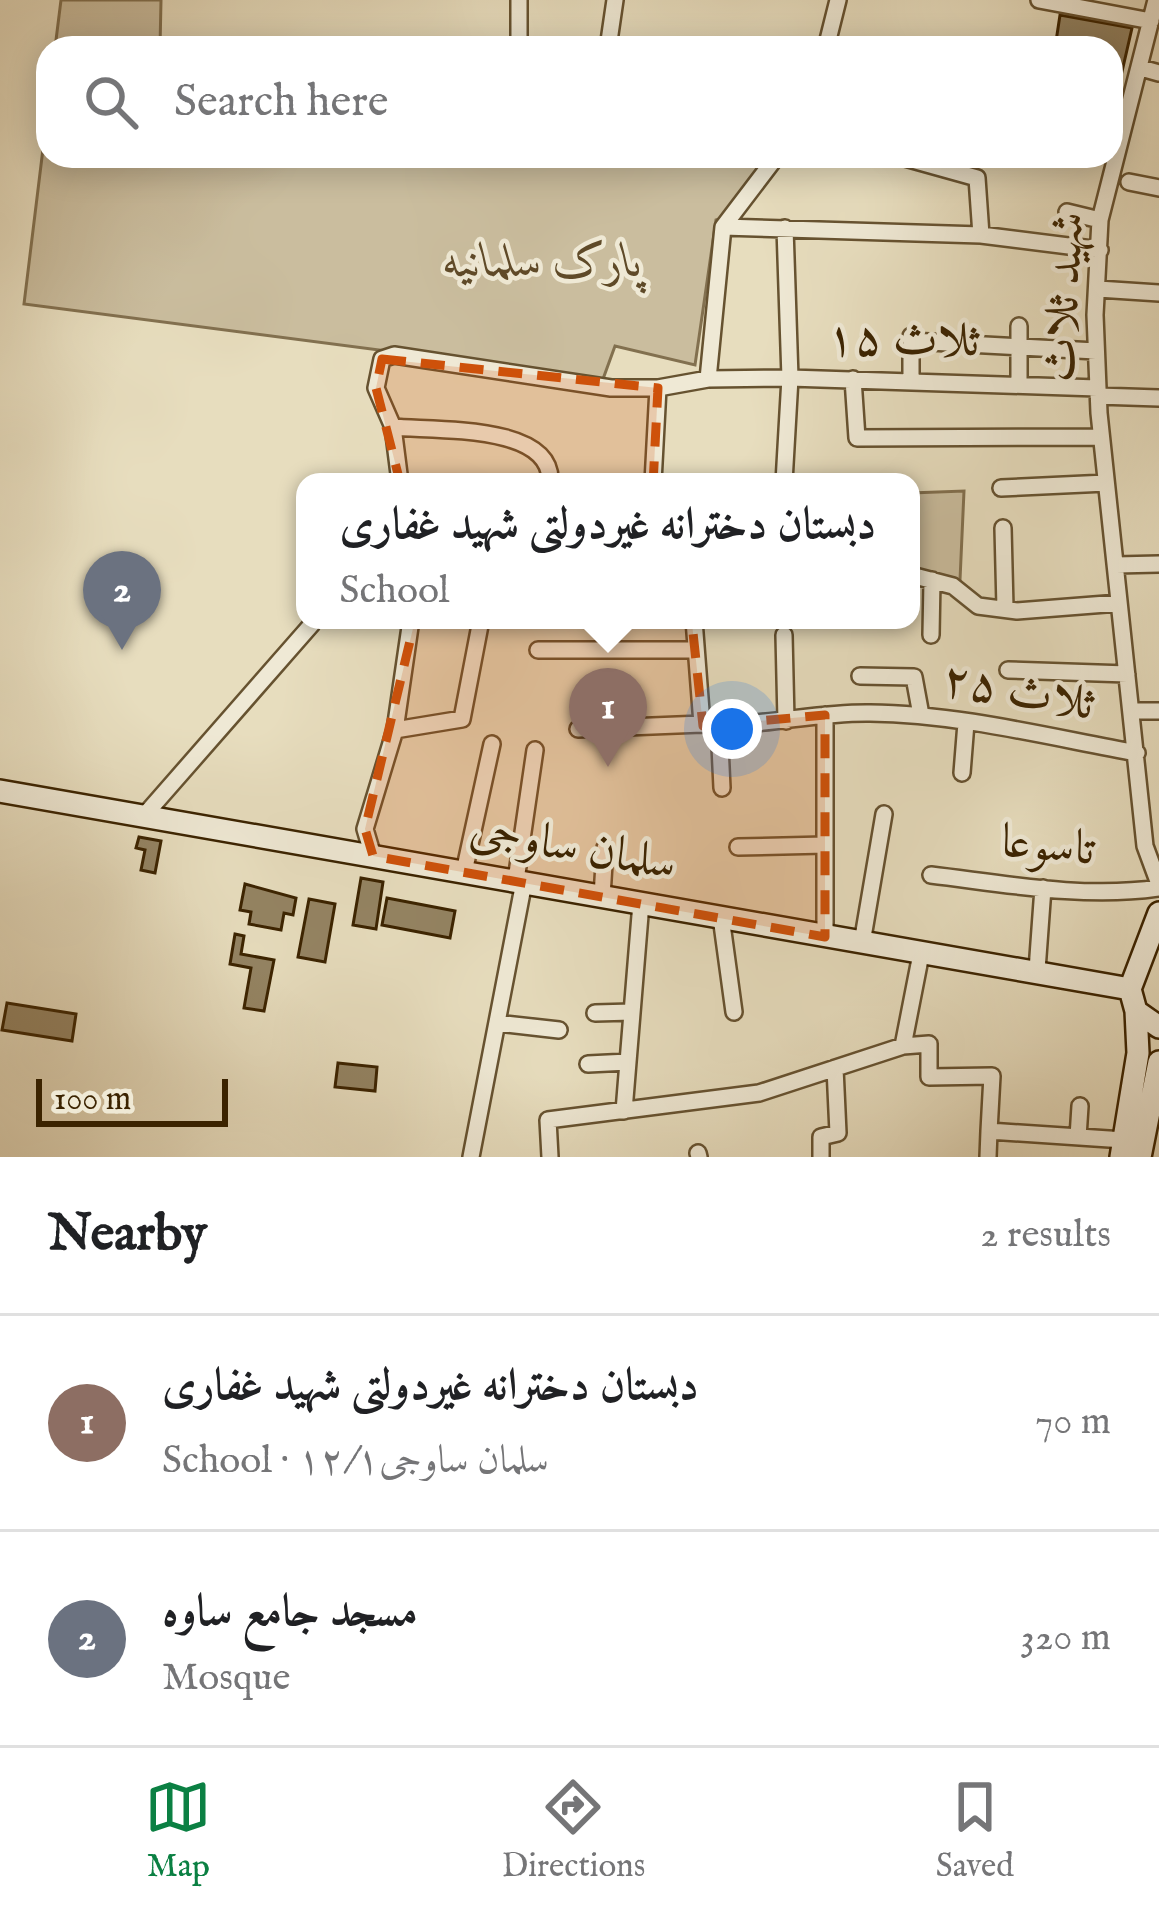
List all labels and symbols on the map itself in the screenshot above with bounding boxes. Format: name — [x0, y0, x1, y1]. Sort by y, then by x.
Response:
street label: شهید ثلاث — [1031, 210, 1099, 384]
park label: پارک سلمانیه — [443, 233, 647, 294]
street label: ثلاث ۱۵ — [826, 310, 981, 372]
pin: 2 — [83, 551, 161, 650]
street label: ثلاث ۲۵ — [937, 650, 1100, 736]
pin: 1 — [569, 668, 647, 767]
your location — [702, 699, 762, 759]
street label: سلمان ساوجی — [465, 800, 681, 896]
street label: تاسوعا — [999, 813, 1098, 881]
scale bar — [36, 1073, 228, 1126]

